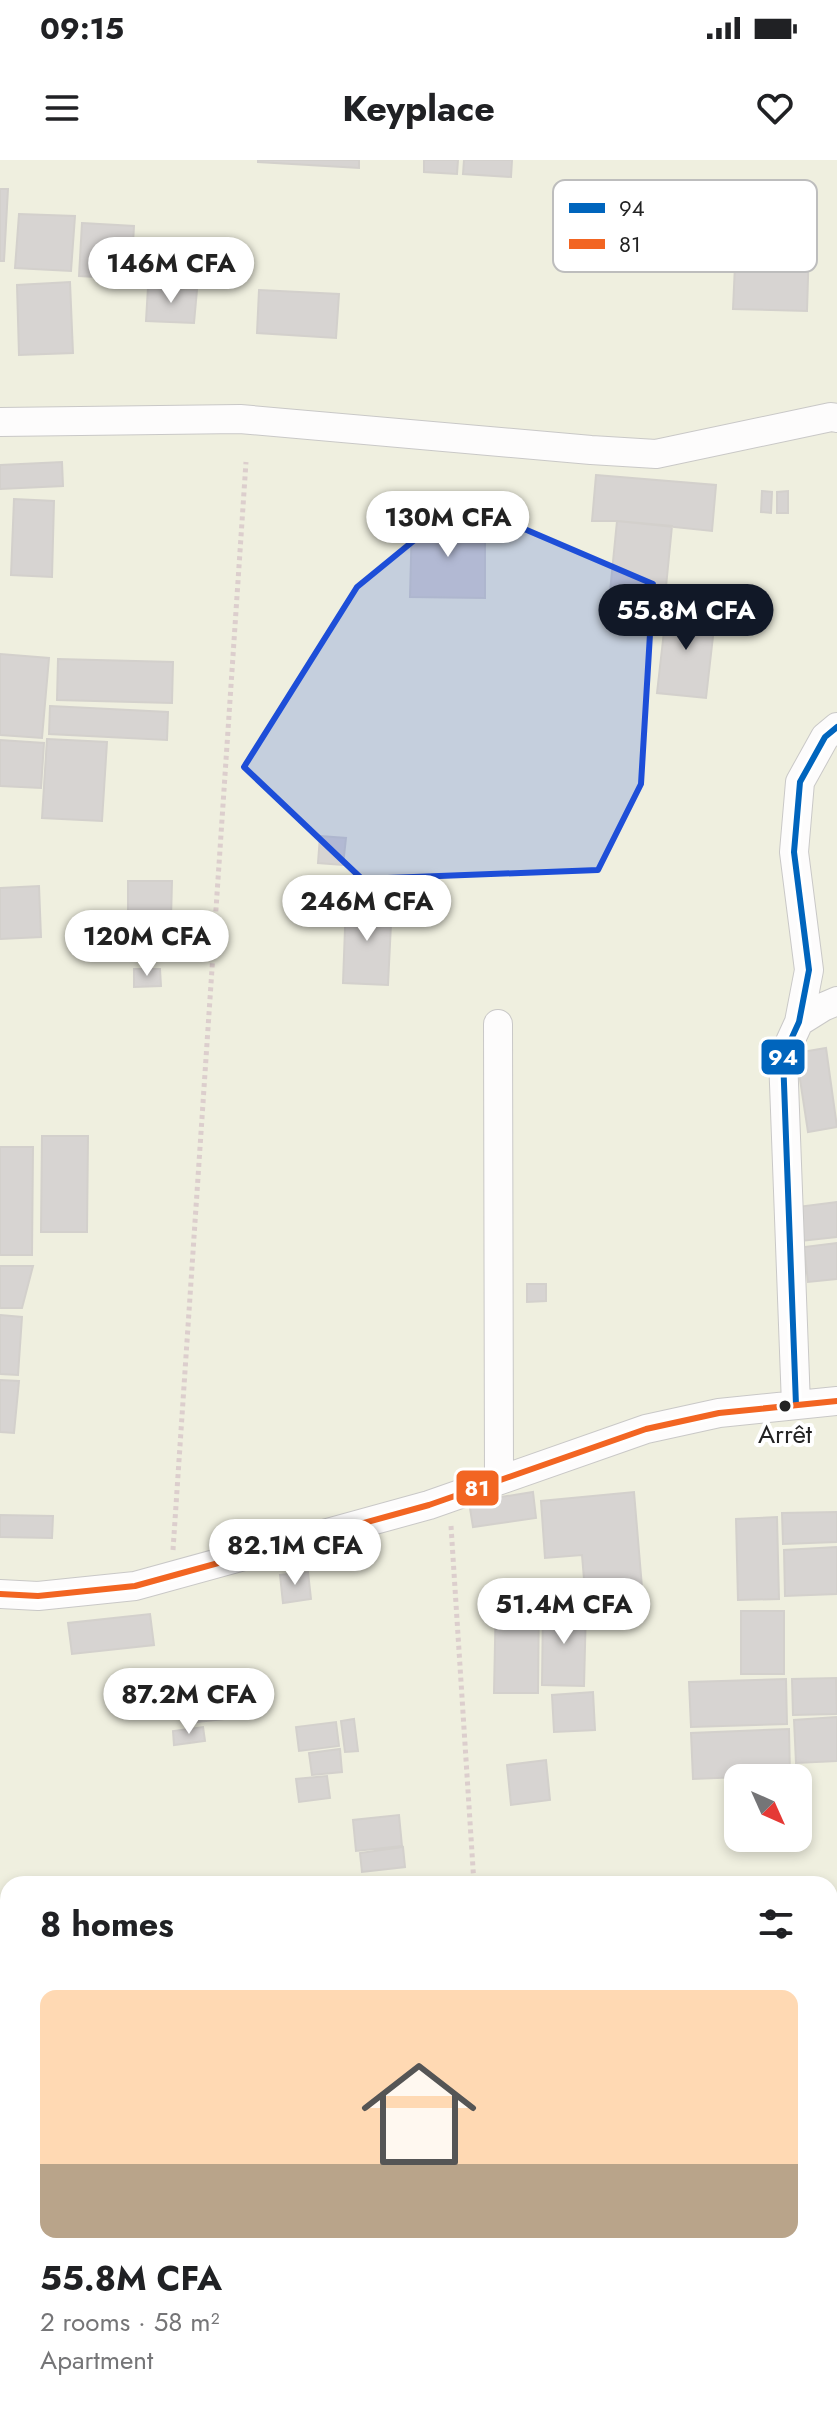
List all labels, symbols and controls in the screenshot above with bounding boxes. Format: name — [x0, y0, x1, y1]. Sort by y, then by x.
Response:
text: 09:15 — [40, 7, 124, 50]
text: Keyplace — [342, 82, 495, 134]
icon: menu — [40, 86, 84, 130]
icon: heart — [753, 86, 797, 130]
legend — [553, 180, 817, 272]
text: 94 — [619, 192, 645, 224]
text: 81 — [619, 228, 641, 260]
pin: 146M CFA — [88, 237, 254, 305]
text: 146M CFA — [106, 244, 236, 282]
pin: 130M CFA — [365, 491, 531, 559]
text: 130M CFA — [384, 498, 512, 536]
pin: 55.8M CFA — [594, 584, 778, 652]
text: 55.8M CFA — [616, 591, 756, 629]
pin: 246M CFA — [284, 875, 450, 943]
text: 246M CFA — [300, 882, 434, 920]
pin: 120M CFA — [64, 910, 230, 978]
text: 120M CFA — [83, 917, 211, 955]
line badge: 94 — [760, 1038, 806, 1076]
text: 94 — [768, 1041, 798, 1073]
marker: Arrêt — [777, 1398, 793, 1414]
place label: Arrêt — [758, 1415, 813, 1453]
line badge: 81 — [455, 1469, 500, 1507]
text: 81 — [465, 1472, 490, 1504]
pin: 82.1M CFA — [203, 1519, 387, 1587]
text: 82.1M CFA — [227, 1526, 363, 1564]
pin: 51.4M CFA — [472, 1578, 656, 1646]
text: 51.4M CFA — [495, 1585, 633, 1623]
pin: 87.2M CFA — [97, 1668, 281, 1736]
text: 87.2M CFA — [121, 1675, 257, 1713]
north arrow — [724, 1764, 812, 1852]
map controls — [724, 1764, 812, 1852]
text: 8 homes — [40, 1900, 174, 1949]
icon: filters — [754, 1902, 798, 1946]
icon: home — [347, 2042, 491, 2186]
text: 55.8M CFA — [40, 2254, 222, 2303]
text: 2 rooms · 58 m² — [40, 2303, 220, 2341]
text: Apartment — [40, 2341, 153, 2379]

